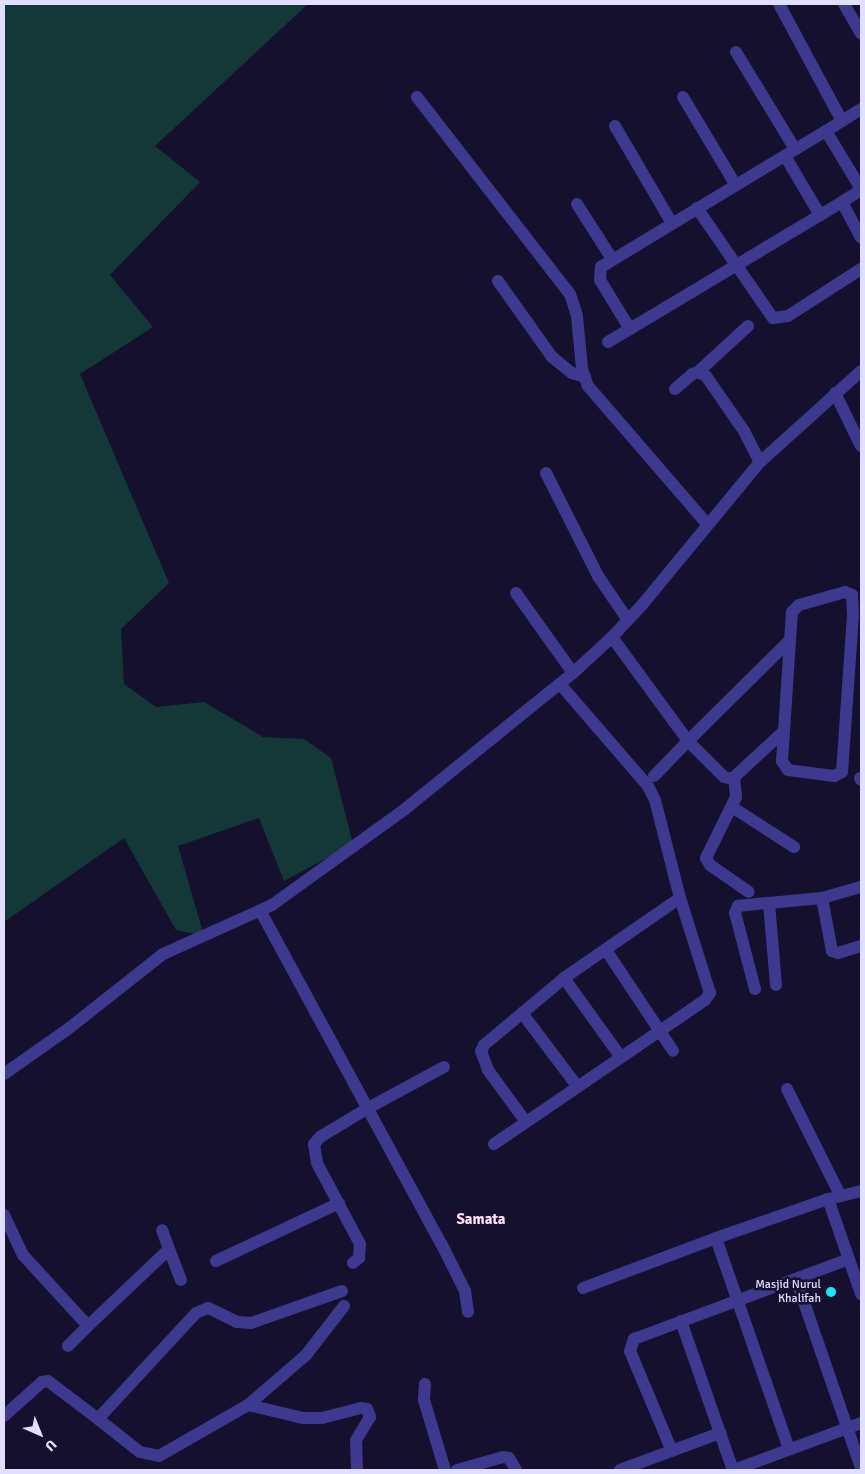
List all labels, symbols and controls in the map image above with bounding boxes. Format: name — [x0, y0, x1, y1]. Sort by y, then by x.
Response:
district label: Samata — [456, 1211, 506, 1229]
place label: Masjid Nurul Khalifah — [755, 1278, 821, 1306]
marker: Masjid Nurul Khalifah — [825, 1286, 837, 1298]
north arrow — [15, 1409, 65, 1459]
text: U — [41, 1436, 60, 1455]

